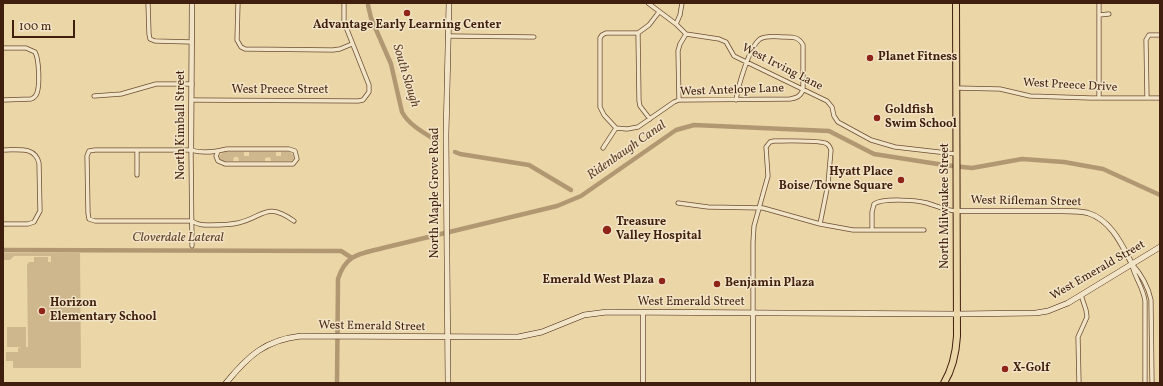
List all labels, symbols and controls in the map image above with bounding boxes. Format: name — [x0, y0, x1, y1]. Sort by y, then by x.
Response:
marker: Advantage Early Learning Center — [402, 8, 412, 18]
scale bar — [14, 12, 77, 38]
text: 100 m — [19, 19, 51, 35]
place label: Advantage Early Learning Center — [313, 19, 501, 33]
street label: West Irving Lane — [739, 41, 825, 95]
water label: South Slough — [388, 42, 422, 110]
place label: Planet Fitness — [878, 51, 957, 65]
marker: Planet Fitness — [865, 53, 875, 63]
street label: North Kimball Street — [175, 70, 189, 180]
street label: West Preece Drive — [1022, 76, 1118, 96]
street label: West Antelope Lane — [680, 82, 784, 100]
street label: West Preece Street — [232, 84, 328, 98]
place label: Goldfish Swim School — [885, 104, 957, 132]
marker: Goldfish Swim School — [872, 113, 882, 123]
water label: Ridenbaugh Canal — [585, 118, 669, 184]
street label: North Maple Grove Road — [429, 127, 443, 259]
street label: North Milwaukee Street — [939, 143, 953, 269]
place label: Hyatt Place Boise/Towne Square — [779, 166, 893, 194]
marker: Hyatt Place Boise/Towne Square — [896, 175, 906, 185]
street label: West Rifleman Street — [970, 194, 1082, 210]
place label: Treasure Valley Hospital — [616, 216, 702, 244]
marker: Treasure Valley Hospital — [601, 224, 613, 236]
water label: Cloverdale Lateral — [132, 231, 224, 247]
street label: West Emerald Street — [1048, 238, 1148, 304]
place label: Emerald West Plaza — [542, 274, 654, 288]
marker: Emerald West Plaza — [657, 276, 667, 286]
place label: Benjamin Plaza — [725, 277, 814, 291]
marker: Benjamin Plaza — [712, 279, 722, 289]
street label: West Emerald Street — [637, 296, 745, 310]
place label: Horizon Elementary School — [50, 297, 157, 325]
marker: Horizon Elementary School — [37, 306, 47, 316]
street label: West Emerald Street — [318, 319, 426, 335]
place label: X-Golf — [1013, 362, 1050, 376]
marker: X-Golf — [1000, 364, 1010, 374]

